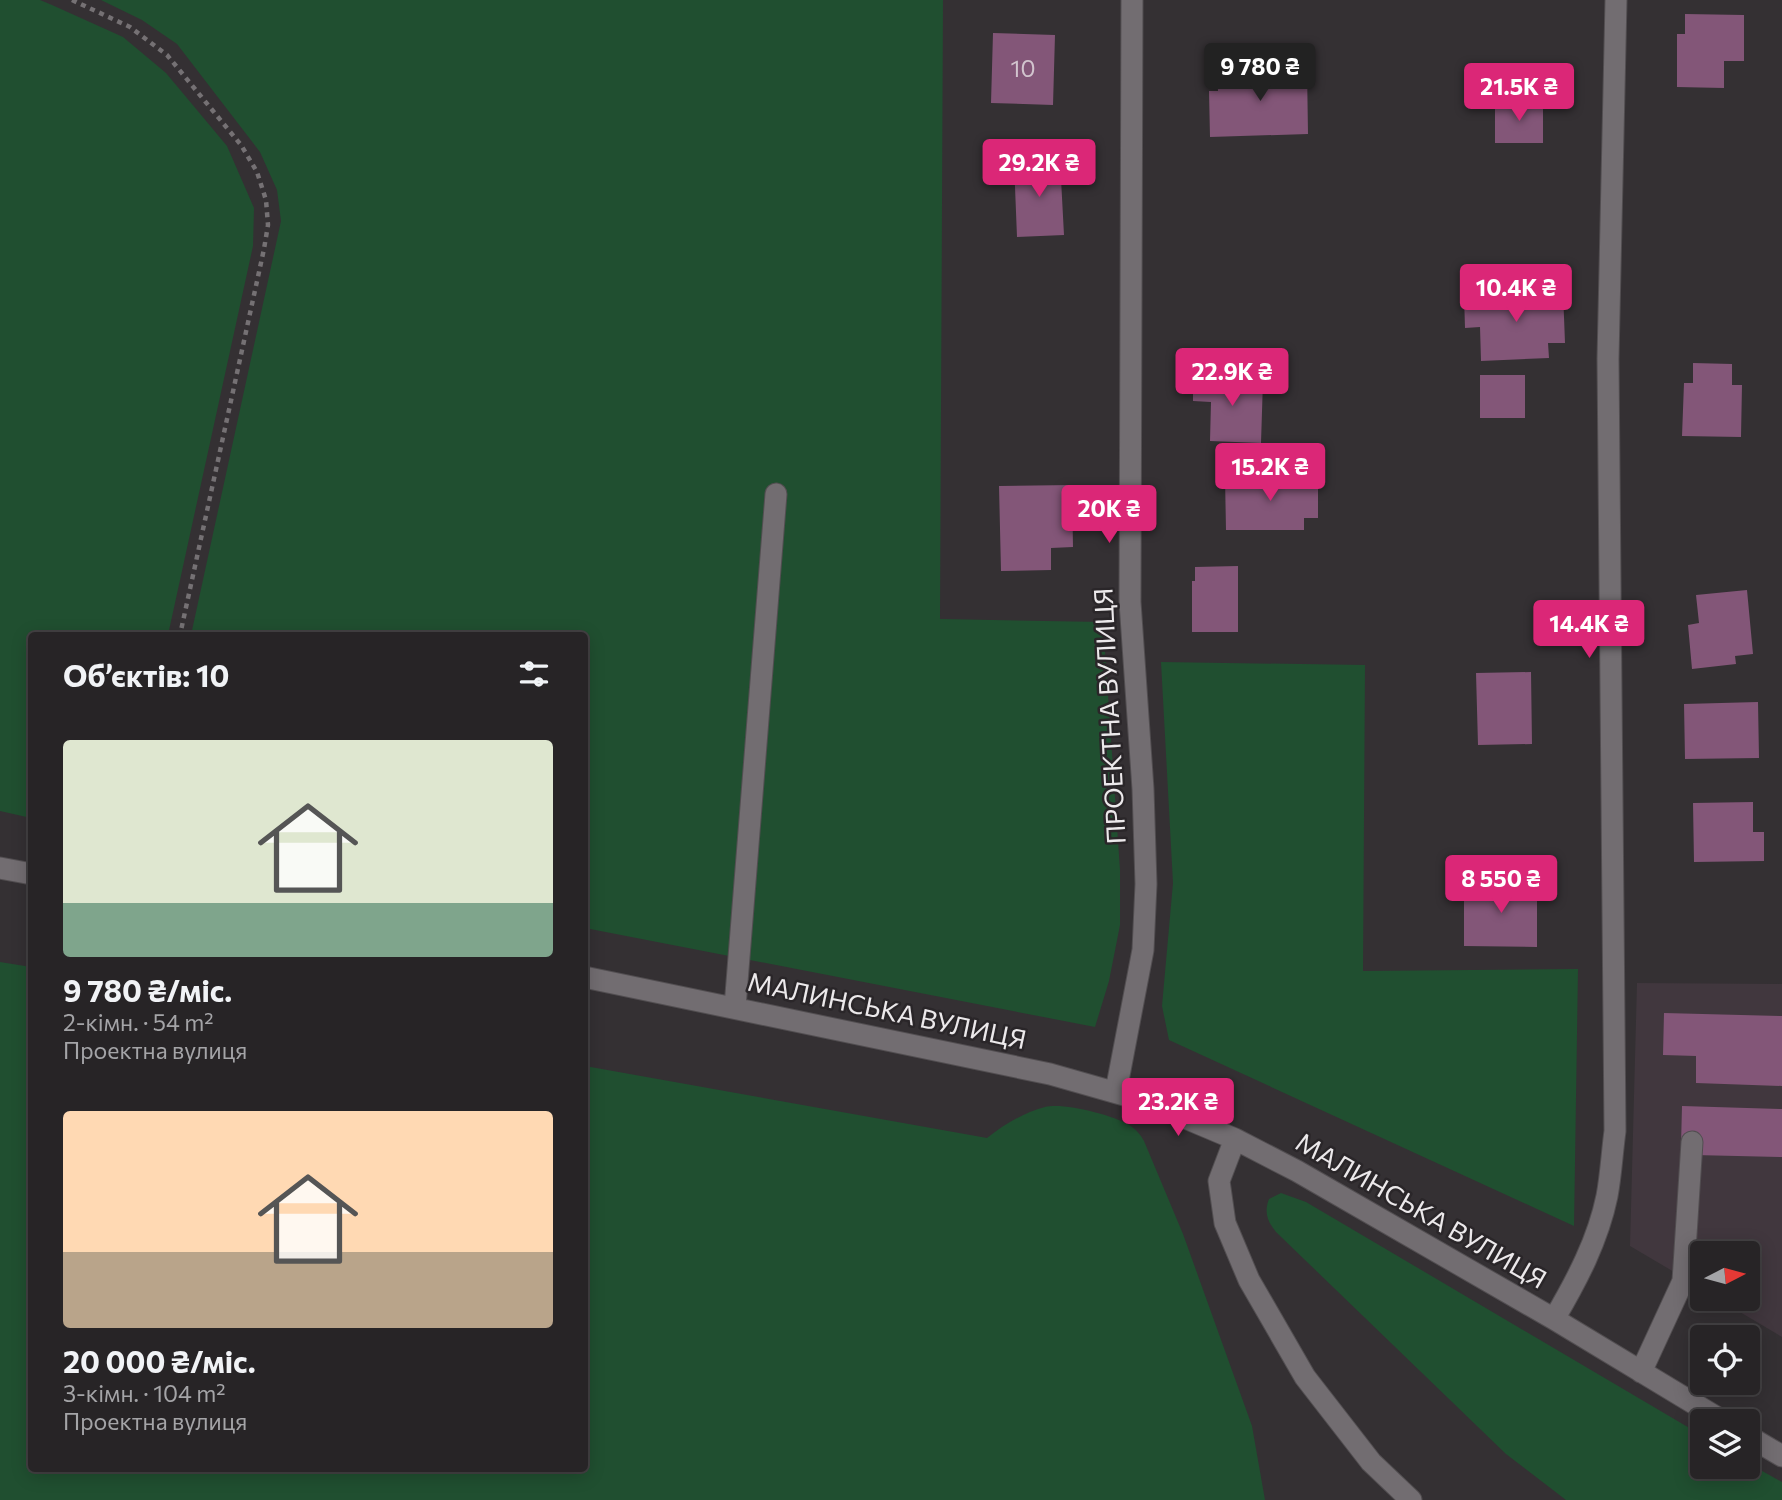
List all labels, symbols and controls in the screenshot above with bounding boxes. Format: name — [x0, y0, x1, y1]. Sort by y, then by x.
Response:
pin: 9 780 ₴ — [1195, 43, 1325, 103]
text: 9 780 ₴ — [1220, 52, 1300, 80]
house number: 10 — [1011, 54, 1035, 82]
pin: 21.5K ₴ — [1454, 64, 1584, 123]
text: 21.5K ₴ — [1480, 72, 1558, 100]
pin: 29.2K ₴ — [974, 140, 1104, 199]
text: 29.2K ₴ — [999, 148, 1079, 176]
pin: 10.4K ₴ — [1451, 264, 1581, 324]
text: 10.4K ₴ — [1476, 273, 1556, 301]
pin: 22.9K ₴ — [1167, 348, 1297, 408]
text: 22.9K ₴ — [1191, 357, 1273, 385]
pin: 15.2K ₴ — [1205, 444, 1335, 503]
text: 15.2K ₴ — [1231, 452, 1309, 480]
pin: 20K ₴ — [1060, 486, 1158, 545]
text: 20K ₴ — [1077, 494, 1141, 522]
street label: ПРОЕКТНА ВУЛИЦЯ — [1086, 587, 1131, 845]
pin: 14.4K ₴ — [1524, 600, 1654, 660]
text: 14.4K ₴ — [1549, 609, 1629, 637]
icon: filters — [515, 655, 553, 693]
text: Об’єктів: 10 — [63, 656, 229, 693]
icon: home — [245, 785, 371, 911]
pin: 8 550 ₴ — [1436, 856, 1566, 915]
text: 8 550 ₴ — [1461, 864, 1541, 892]
street label: МАЛИНСЬКА ВУЛИЦЯ — [745, 965, 1029, 1054]
text: 9 780 ₴/міс. — [63, 971, 232, 1008]
text: 2-кімн. · 54 m² — [63, 1008, 214, 1036]
text: Проектна вулиця — [63, 1036, 247, 1064]
pin: 23.2K ₴ — [1113, 1078, 1243, 1138]
text: 23.2K ₴ — [1138, 1087, 1218, 1115]
street label: МАЛИНСЬКА ВУЛИЦЯ — [1291, 1125, 1552, 1294]
icon: home — [245, 1156, 371, 1282]
north arrow — [1690, 1241, 1760, 1311]
map controls — [1690, 1241, 1760, 1479]
button: locate — [1690, 1325, 1760, 1395]
text: 20 000 ₴/міс. — [63, 1342, 256, 1379]
text: 3-кімн. · 104 m² — [63, 1379, 226, 1407]
text: Проектна вулиця — [63, 1407, 247, 1435]
button: layers — [1690, 1409, 1760, 1479]

